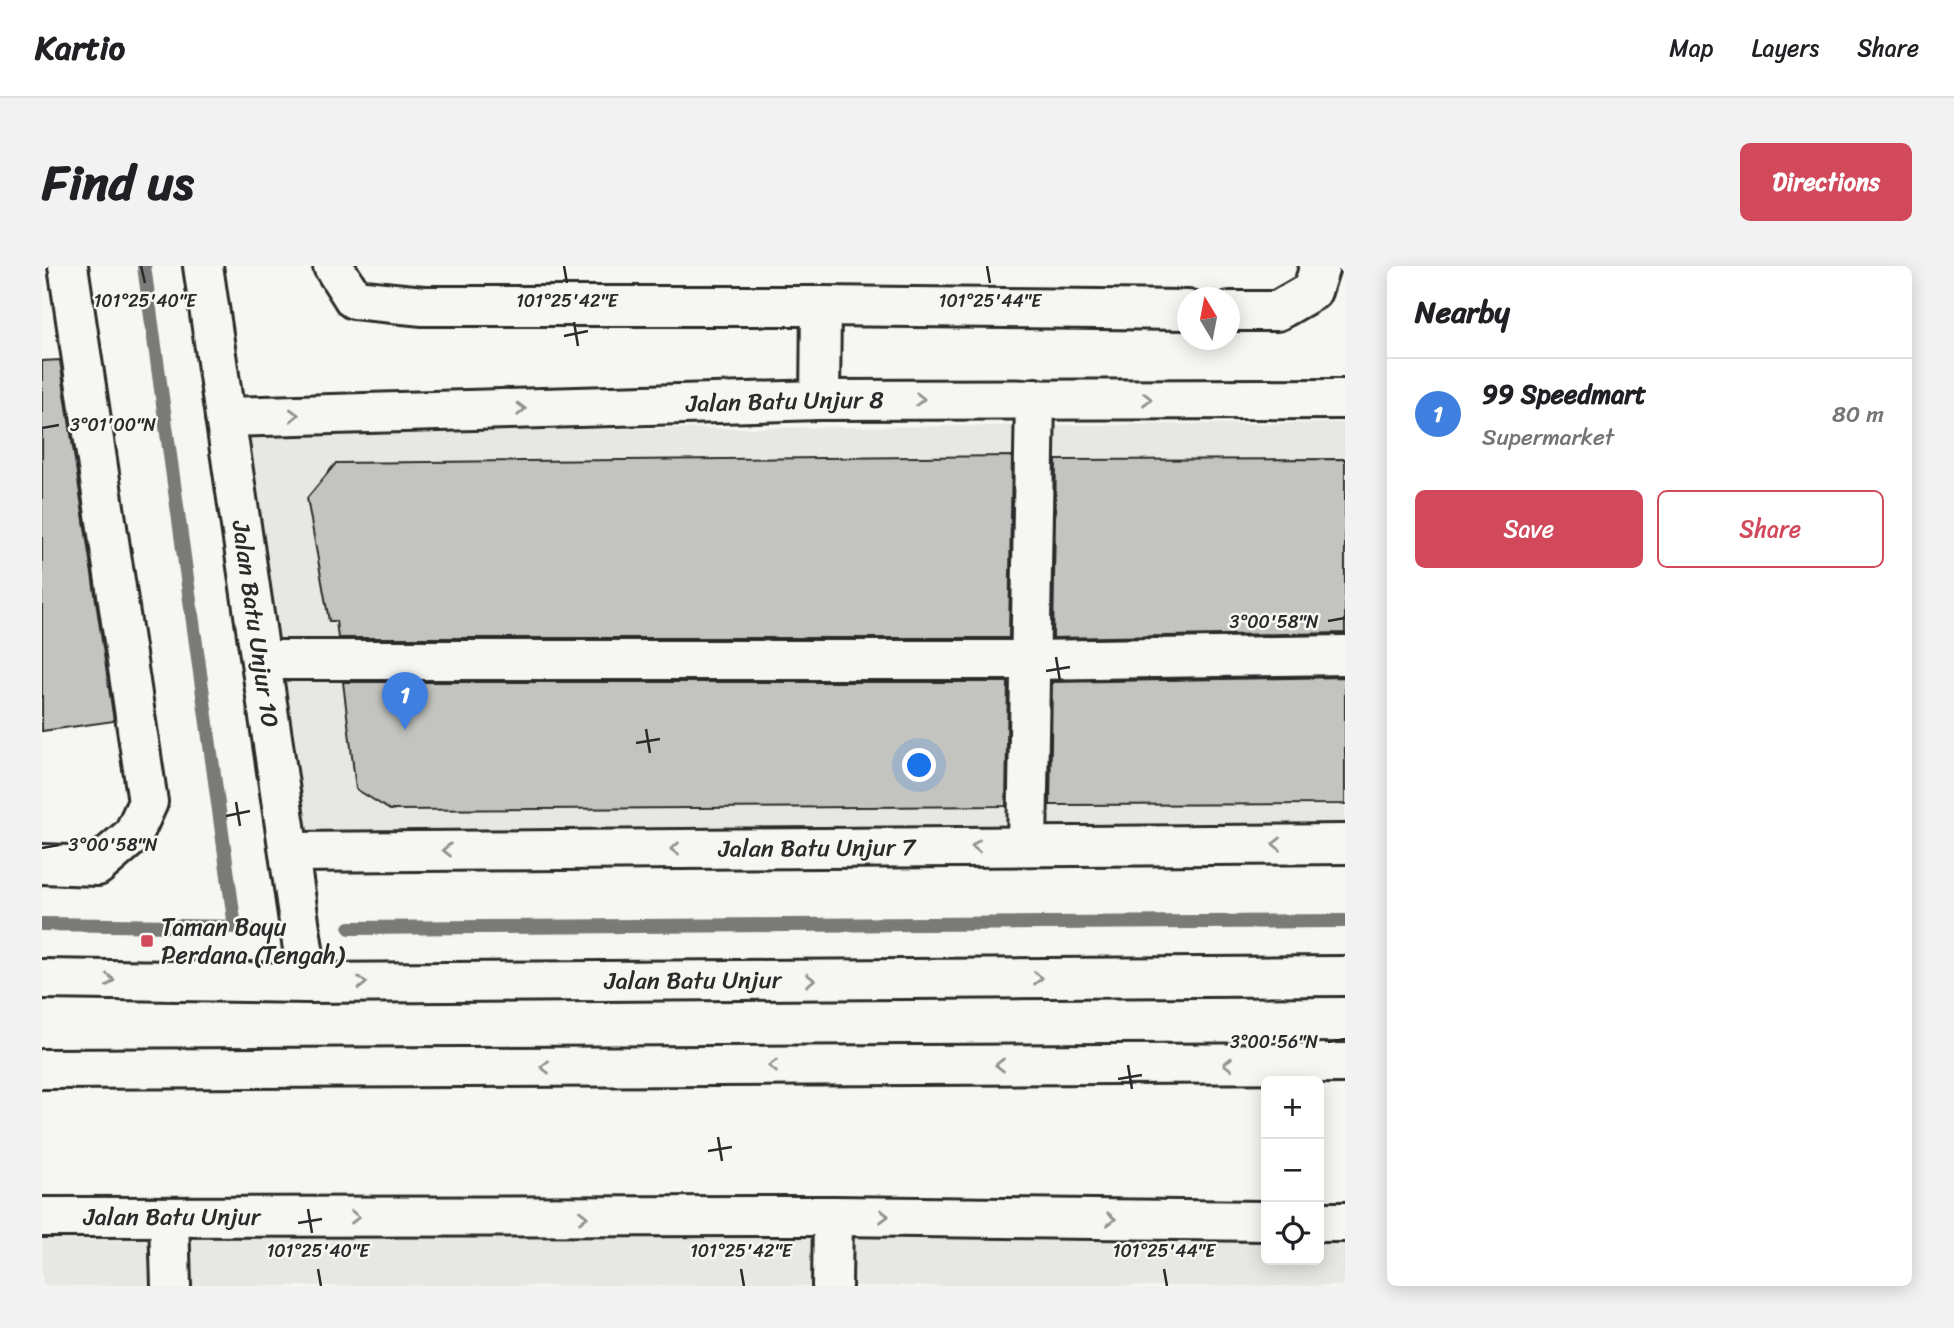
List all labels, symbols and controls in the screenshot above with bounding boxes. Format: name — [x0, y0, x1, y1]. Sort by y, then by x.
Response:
text: Kartio — [35, 19, 125, 77]
text: Map — [1669, 27, 1714, 69]
text: Layers — [1752, 27, 1819, 69]
text: Share — [1857, 27, 1919, 69]
text: Find us — [42, 139, 194, 226]
button: Directions — [1740, 143, 1912, 221]
text: 101°25'40"E — [94, 285, 197, 317]
text: 101°25'42"E — [516, 285, 619, 317]
text: 101°25'44"E — [939, 285, 1042, 317]
text: Nearby — [1415, 285, 1510, 339]
north arrow — [1177, 287, 1240, 350]
text: 99 Speedmart — [1482, 371, 1646, 417]
street label: Jalan Batu Unjur 8 — [684, 379, 884, 425]
one-way arrow — [915, 391, 926, 407]
one-way arrow — [1142, 391, 1153, 406]
text: 1 — [1433, 394, 1443, 435]
text: 80 m — [1832, 394, 1884, 435]
one-way arrow — [516, 401, 527, 416]
one-way arrow — [288, 408, 299, 423]
text: 3°01'00"N — [70, 409, 157, 441]
text: Supermarket — [1482, 417, 1614, 458]
button: Save — [1415, 490, 1643, 568]
button: Share — [1657, 490, 1884, 568]
street label: Jalan Batu Unjur 10 — [219, 517, 291, 731]
text: 3°00'58"N — [1230, 606, 1319, 638]
pin: 1 — [382, 672, 428, 730]
your location — [902, 748, 936, 782]
street label: Jalan Batu Unjur 7 — [717, 826, 917, 870]
text: 3°00'58"N — [69, 829, 158, 861]
one-way arrow — [1271, 836, 1282, 852]
one-way arrow — [970, 838, 981, 854]
one-way arrow — [669, 841, 680, 856]
one-way arrow — [442, 842, 452, 858]
place label: Taman Bayu Perdana (Tengah) — [161, 906, 345, 976]
marker: Taman Bayu Perdana (Tengah) — [139, 933, 155, 949]
street label: Jalan Batu Unjur — [603, 959, 783, 1002]
one-way arrow — [1033, 970, 1043, 986]
one-way arrow — [805, 972, 816, 988]
one-way arrow — [105, 973, 116, 988]
one-way arrow — [357, 975, 368, 991]
text: 3°00'56"N — [1230, 1026, 1319, 1058]
one-way arrow — [1222, 1056, 1233, 1071]
one-way arrow — [995, 1057, 1006, 1072]
one-way arrow — [767, 1058, 778, 1074]
one-way arrow — [540, 1059, 550, 1075]
map controls — [1261, 1076, 1324, 1265]
button: + — [1261, 1076, 1324, 1139]
button: − — [1261, 1139, 1324, 1202]
street label: Jalan Batu Unjur — [82, 1196, 262, 1238]
button: locate — [1261, 1202, 1324, 1265]
one-way arrow — [350, 1209, 361, 1225]
one-way arrow — [578, 1209, 588, 1225]
one-way arrow — [878, 1209, 889, 1224]
one-way arrow — [1106, 1211, 1117, 1227]
text: 101°25'40"E — [267, 1235, 370, 1267]
text: 101°25'42"E — [690, 1235, 793, 1267]
text: 101°25'44"E — [1113, 1235, 1216, 1267]

